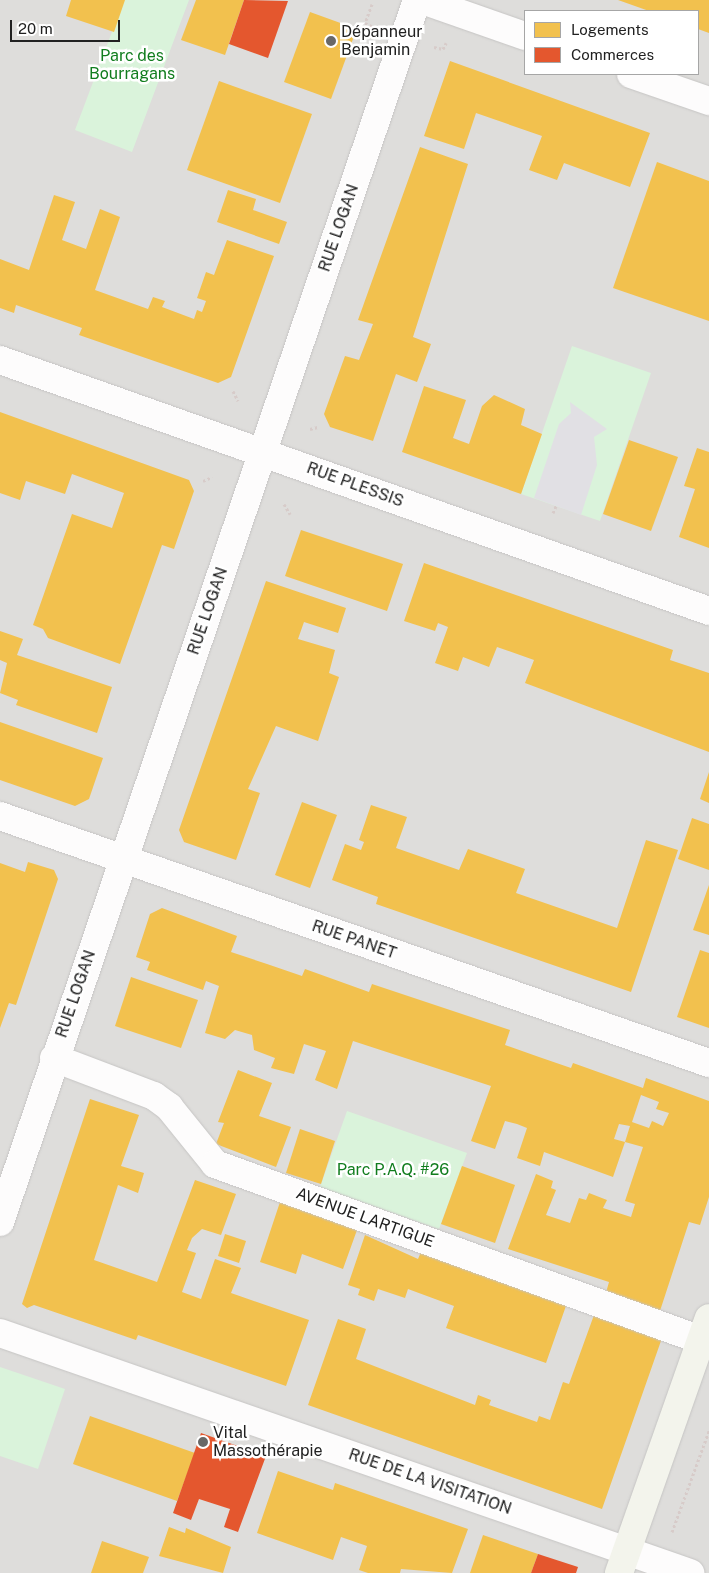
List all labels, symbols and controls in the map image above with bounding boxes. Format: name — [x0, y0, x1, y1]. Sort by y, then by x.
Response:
scale bar — [12, 10, 122, 42]
legend — [524, 10, 699, 75]
text: 20 m — [18, 20, 53, 37]
text: Logements — [571, 21, 649, 38]
place label: Dépanneur Benjamin — [341, 22, 423, 60]
marker: Dépanneur Benjamin — [325, 35, 337, 47]
park label: Parc des Bourragans — [89, 46, 175, 84]
text: Commerces — [571, 46, 654, 63]
street label: RUE LOGAN — [315, 182, 363, 274]
street label: RUE PLESSIS — [304, 459, 406, 511]
street label: RUE LOGAN — [184, 565, 232, 657]
street label: RUE PANET — [309, 917, 399, 963]
street label: RUE LOGAN — [52, 948, 100, 1040]
park label: Parc P.A.Q. #26 — [337, 1160, 449, 1180]
street label: AVENUE LARTIGUE — [293, 1184, 437, 1252]
place label: Vital Massothérapie — [213, 1423, 323, 1461]
marker: Vital Massothérapie — [197, 1436, 209, 1448]
street label: RUE DE LA VISITATION — [346, 1445, 514, 1519]

